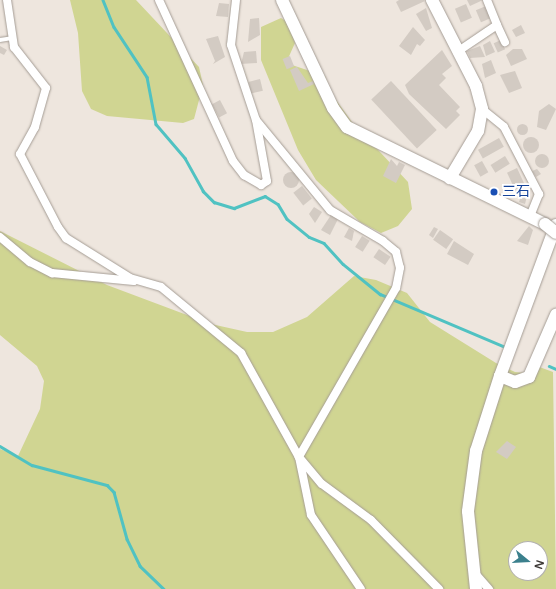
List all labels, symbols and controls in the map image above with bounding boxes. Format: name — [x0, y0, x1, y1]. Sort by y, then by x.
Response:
place label: 三石 — [502, 184, 530, 200]
marker: 三石 — [489, 187, 499, 197]
north arrow — [508, 541, 548, 581]
text: N — [531, 558, 546, 571]

